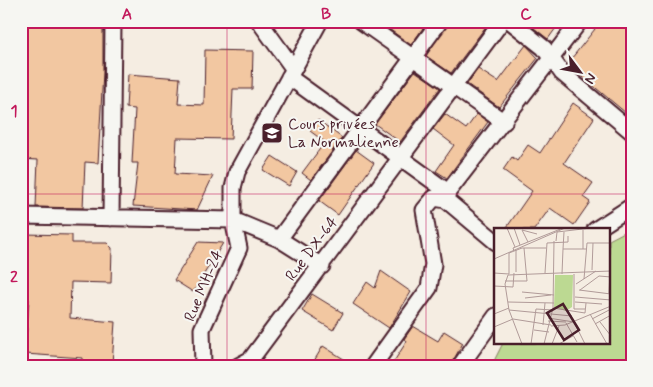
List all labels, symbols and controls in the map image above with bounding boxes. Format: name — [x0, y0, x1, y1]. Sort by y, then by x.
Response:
text: A — [122, 4, 132, 25]
text: B — [321, 4, 331, 25]
text: C — [520, 4, 532, 25]
north arrow — [556, 48, 606, 98]
text: N — [580, 70, 600, 87]
text: 1 — [10, 101, 18, 122]
place label: Cours privées La Normalienne — [288, 114, 399, 153]
school or university icon: Cours privées La Normalienne — [260, 121, 284, 145]
street label: Rue DX-64 — [281, 212, 343, 286]
inset map — [494, 228, 610, 344]
street label: Rue MH-24 — [180, 247, 229, 325]
text: 2 — [10, 267, 18, 288]

